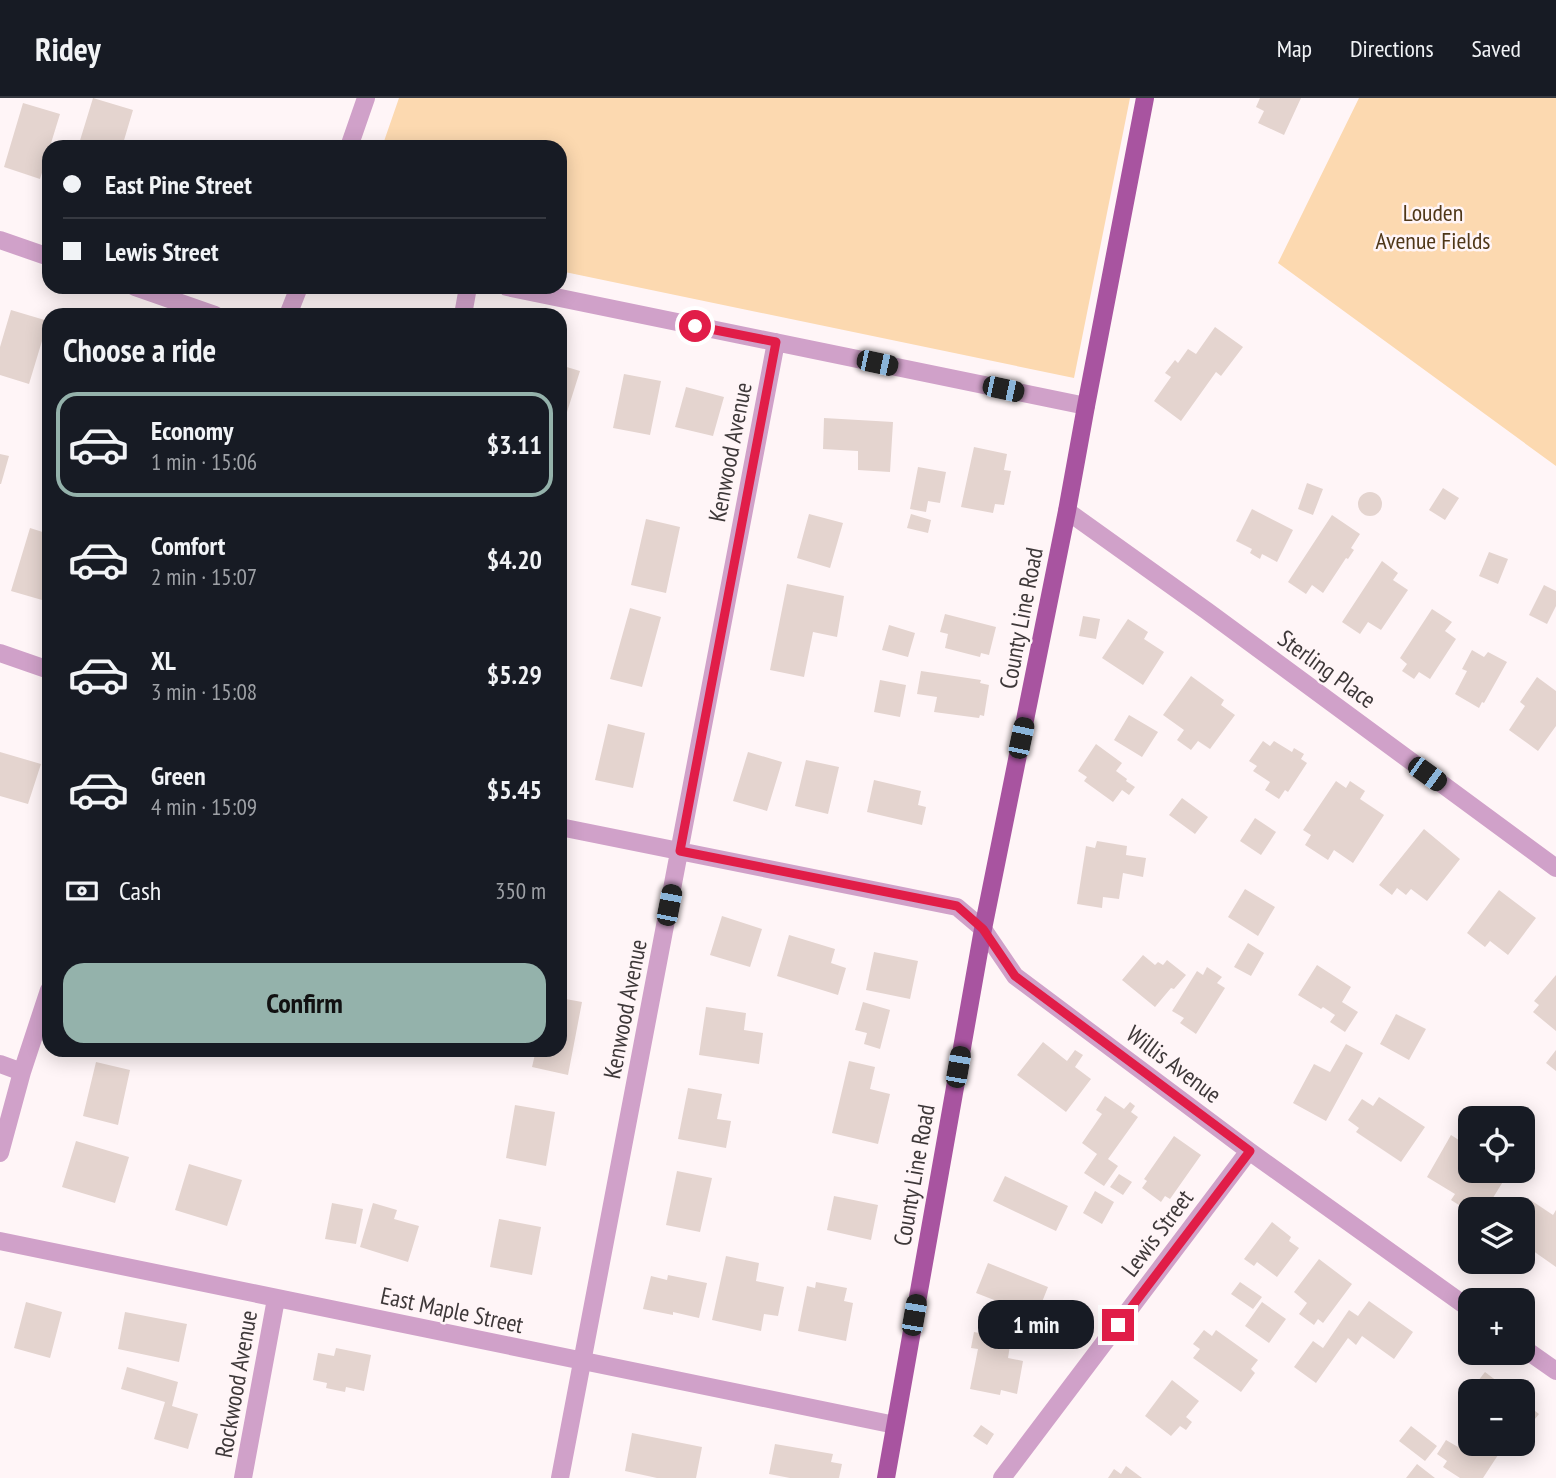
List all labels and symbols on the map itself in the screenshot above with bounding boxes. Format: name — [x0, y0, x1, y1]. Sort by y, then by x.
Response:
park label: Louden Avenue Fields — [1376, 197, 1490, 256]
route start — [679, 310, 711, 342]
car — [855, 348, 900, 378]
car — [981, 374, 1026, 404]
street label: Kenwood Avenue — [701, 380, 759, 524]
street label: County Line Road — [992, 545, 1050, 691]
street label: Sterling Place — [1272, 623, 1382, 715]
car — [1007, 715, 1036, 761]
car — [1404, 753, 1451, 795]
car — [655, 882, 684, 928]
street label: Kenwood Avenue — [596, 937, 654, 1081]
street label: Willis Avenue — [1120, 1018, 1228, 1110]
car — [945, 1044, 972, 1090]
street label: County Line Road — [886, 1102, 942, 1248]
street label: Lewis Street — [1114, 1183, 1200, 1283]
street label: East Maple Street — [378, 1280, 527, 1340]
car — [901, 1292, 928, 1338]
callout: 1 min — [978, 1300, 1094, 1350]
street label: Rockwood Avenue — [208, 1308, 264, 1460]
route end — [1102, 1309, 1134, 1341]

